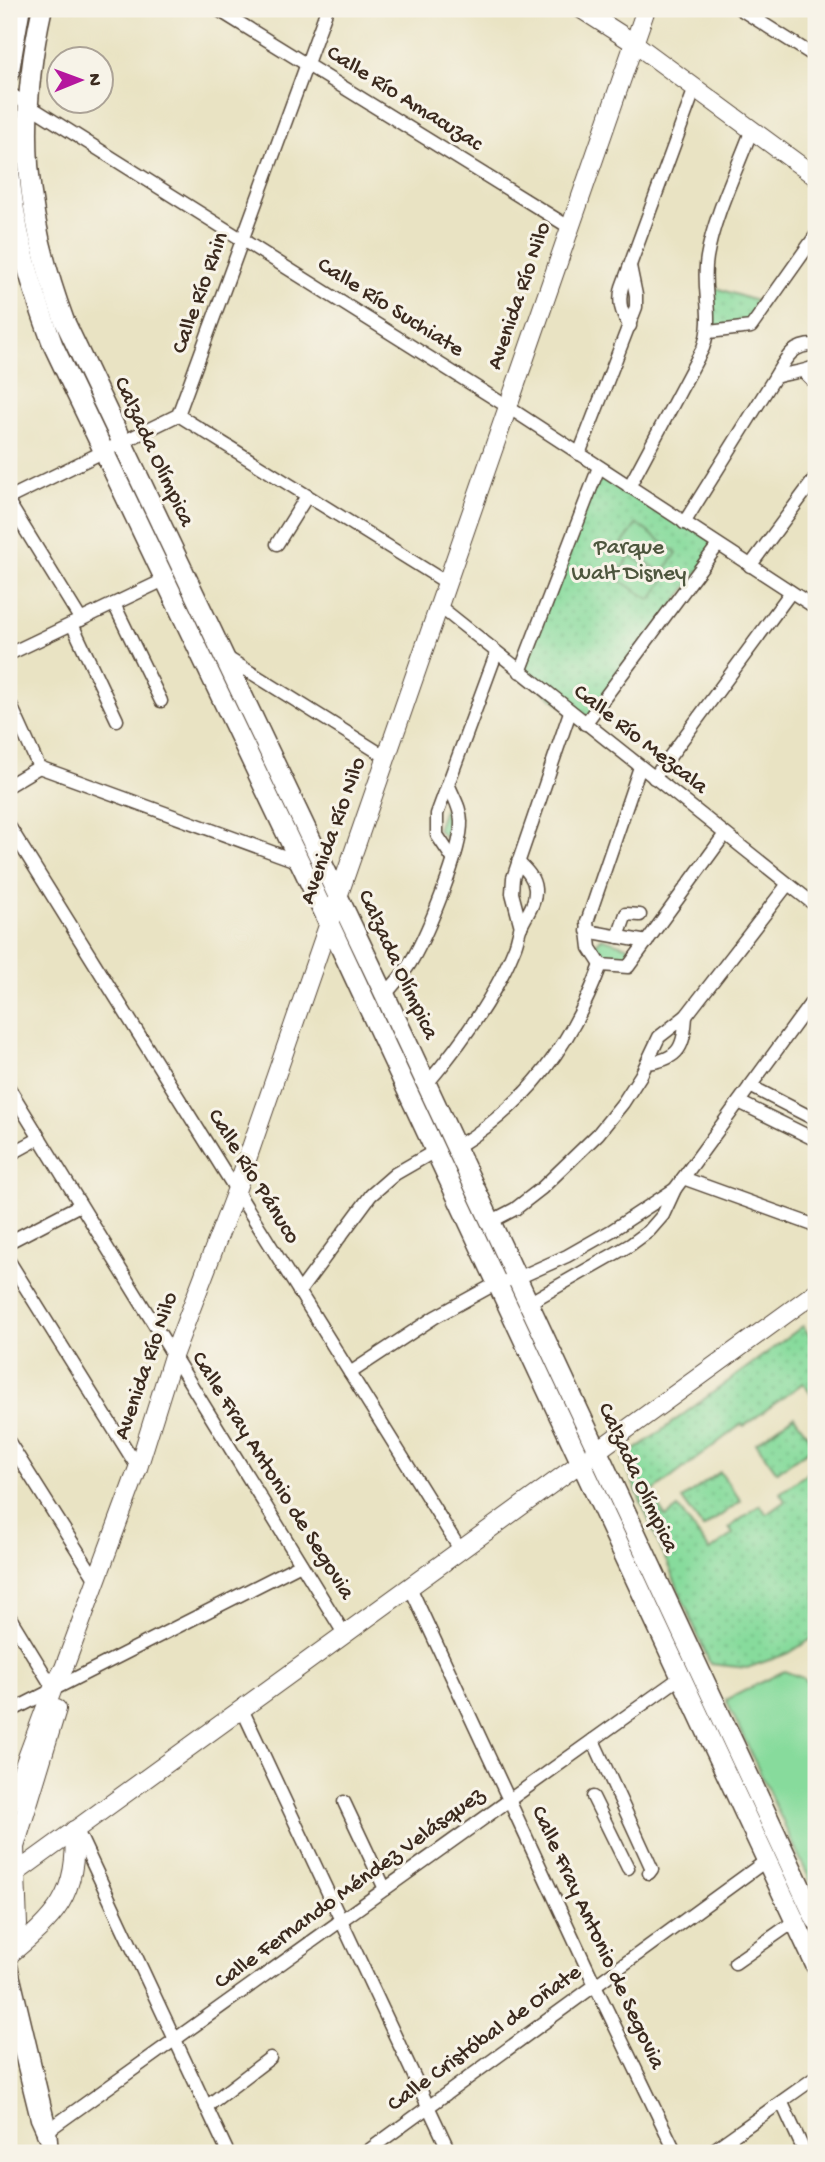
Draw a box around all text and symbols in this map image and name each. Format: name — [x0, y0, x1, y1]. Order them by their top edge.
street label: Calle Río Amacuzac — [321, 40, 488, 159]
north arrow — [46, 46, 116, 116]
text: N — [82, 73, 105, 86]
street label: Avenida Río Nilo — [482, 218, 558, 373]
street label: Calle Río Rhin — [167, 228, 236, 357]
street label: Calle Río Suchiate — [312, 252, 469, 364]
street label: Calzada Olímpica — [107, 373, 200, 532]
park label: Parque Walt Disney — [572, 535, 686, 588]
street label: Calle Río Mezcala — [567, 679, 714, 802]
street label: Avenida Río Nilo — [295, 754, 373, 908]
street label: Calzada Olímpica — [351, 886, 444, 1045]
street label: Calle Río Pánuco — [201, 1105, 305, 1250]
street label: Avenida Río Nilo — [109, 1288, 185, 1443]
street label: Calle Fray Antonio de Segovia — [184, 1347, 360, 1606]
street label: Calzada Olímpica — [591, 1399, 684, 1558]
street label: Calle Fernando Méndez Velásquez — [210, 1781, 491, 1996]
street label: Calle Fray Antonio de Segovia — [524, 1802, 671, 2075]
street label: Calle Cristóbal de Oñate — [383, 1959, 588, 2118]

